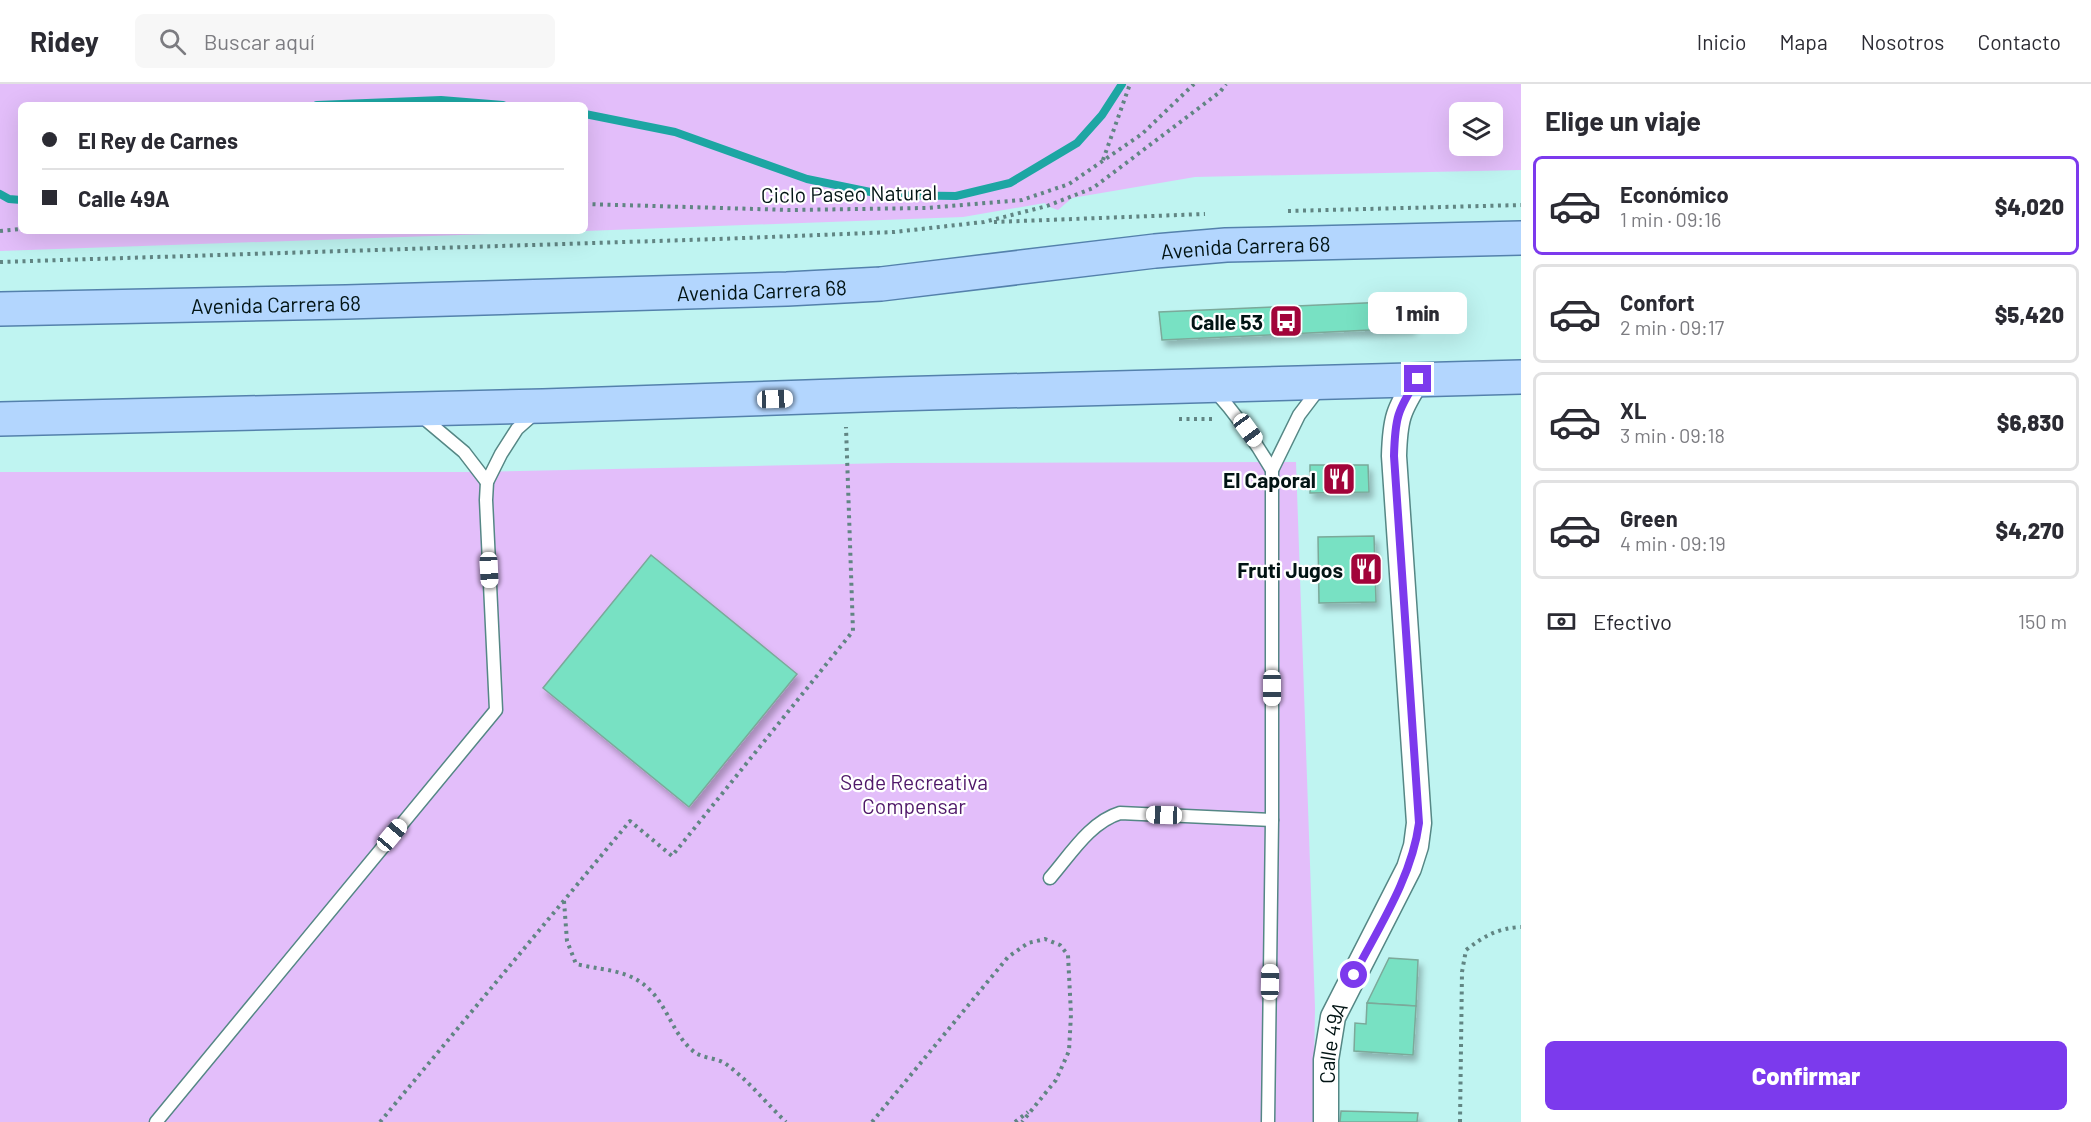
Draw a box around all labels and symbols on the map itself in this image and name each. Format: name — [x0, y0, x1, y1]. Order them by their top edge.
street label: Ciclo Paseo Natural — [761, 179, 937, 207]
street label: Avenida Carrera 68 — [1159, 230, 1331, 263]
street label: Avenida Carrera 68 — [676, 273, 847, 305]
street label: Avenida Carrera 68 — [191, 289, 361, 318]
callout: 1 min — [1368, 292, 1468, 334]
bus stop icon: Calle 53 — [1268, 303, 1304, 339]
place label: Calle 53 — [1191, 309, 1263, 334]
route end — [1404, 365, 1431, 392]
car — [757, 389, 793, 409]
car — [1230, 410, 1266, 450]
restaurant icon: El Caporal — [1321, 461, 1357, 497]
place label: El Caporal — [1223, 467, 1316, 492]
restaurant icon: Fruti Jugos — [1348, 551, 1384, 587]
car — [479, 552, 499, 588]
place label: Fruti Jugos — [1237, 557, 1343, 582]
car — [1263, 670, 1281, 706]
park label: Sede Recreativa Compensar — [840, 769, 988, 818]
car — [1146, 805, 1182, 825]
car — [374, 815, 410, 855]
route start — [1340, 961, 1367, 988]
car — [1261, 964, 1279, 1000]
street label: Calle 49A — [1314, 997, 1352, 1084]

